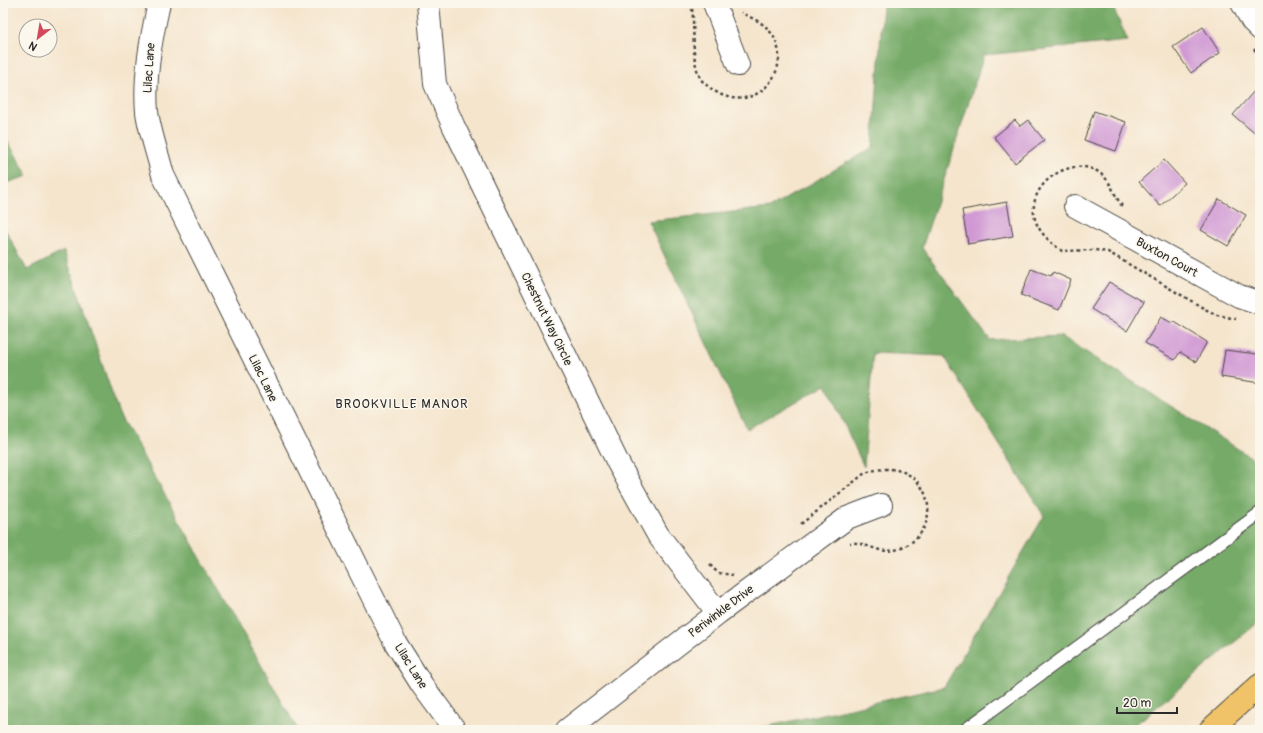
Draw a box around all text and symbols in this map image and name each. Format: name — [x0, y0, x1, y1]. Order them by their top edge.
north arrow — [18, 18, 58, 58]
text: N — [26, 38, 40, 54]
street label: Lilac Lane — [140, 42, 159, 94]
street label: Buxton Court — [1133, 234, 1200, 281]
street label: Chestnut Way Circle — [518, 270, 576, 368]
street label: Lilac Lane — [245, 352, 280, 404]
district label: BROOKVILLE MANOR — [335, 396, 469, 412]
street label: Periwinkle Drive — [686, 582, 757, 641]
street label: Lilac Lane — [391, 641, 430, 692]
scale bar — [1117, 689, 1177, 715]
text: 20 m — [1123, 696, 1152, 711]

